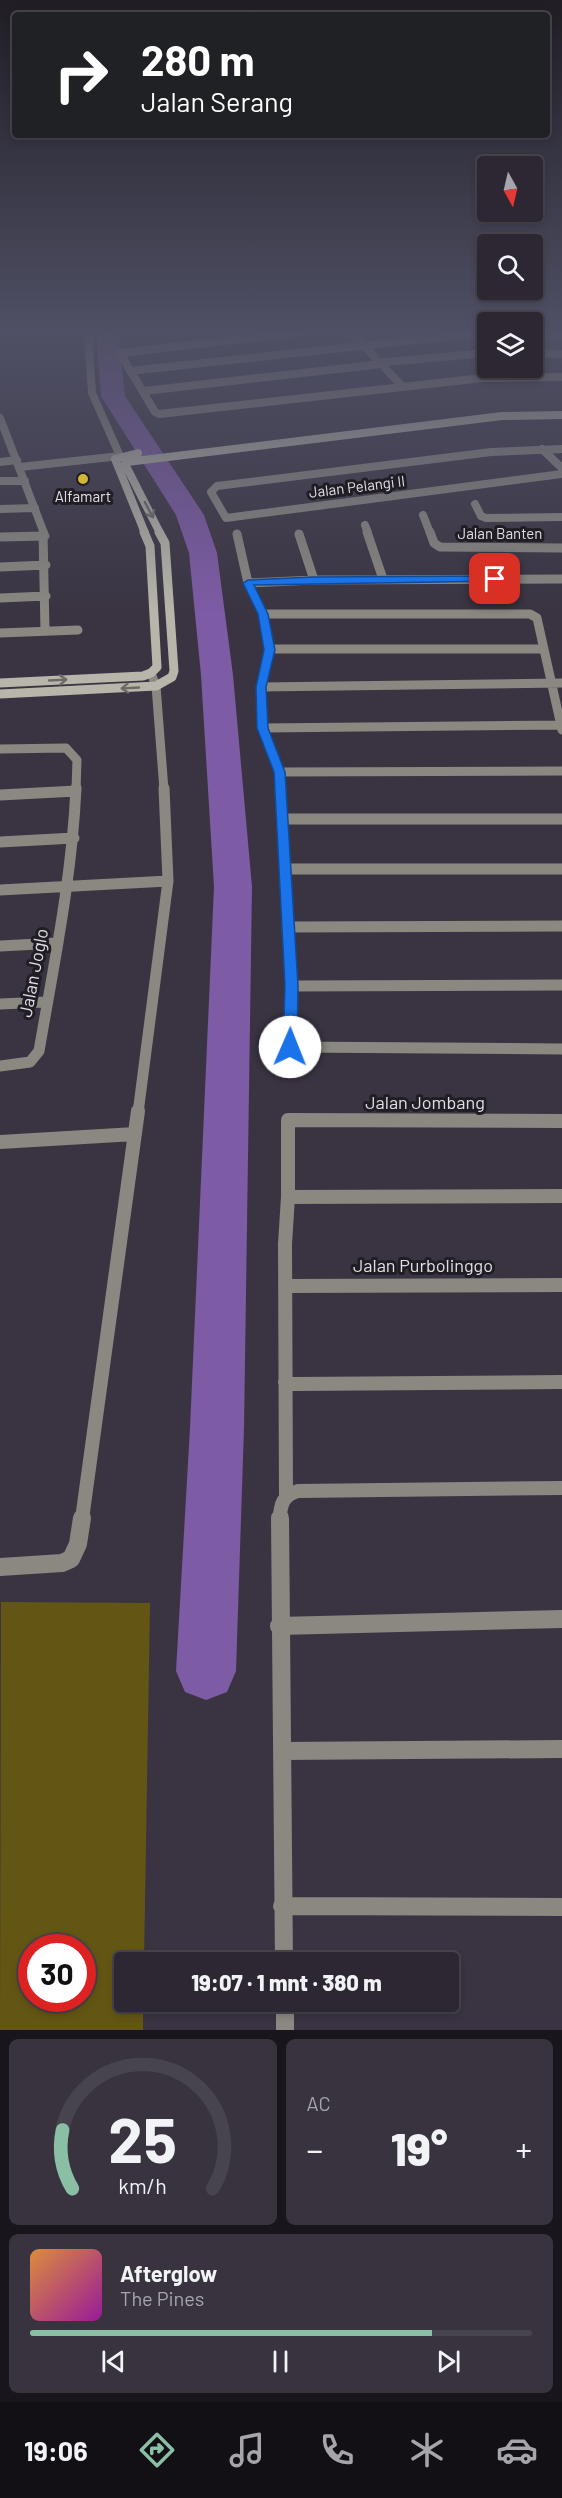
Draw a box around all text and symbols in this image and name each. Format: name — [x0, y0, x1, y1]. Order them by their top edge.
text: 280 m — [141, 34, 255, 84]
icon: right — [42, 36, 120, 114]
text: Jalan Serang — [141, 85, 293, 117]
north arrow — [477, 156, 543, 222]
map controls — [477, 156, 543, 378]
button: search — [477, 234, 543, 300]
button: layers — [477, 312, 543, 378]
street label: Jalan Pelangi II — [308, 471, 406, 501]
marker: Alfamart — [76, 472, 90, 486]
place label: Alfamart — [55, 487, 111, 505]
one-way arrow — [144, 501, 156, 519]
street label: Jalan Banten — [458, 524, 542, 542]
pin — [469, 553, 520, 604]
icon: arrive — [478, 562, 511, 595]
one-way arrow — [48, 675, 68, 686]
one-way arrow — [121, 682, 141, 693]
street label: Jalan Joglo — [14, 927, 52, 1019]
position arrow — [258, 1015, 322, 1079]
street label: Jalan Jombang — [365, 1091, 485, 1113]
street label: Jalan Purbolinggo — [353, 1254, 493, 1276]
speed limit sign: 30 — [18, 1934, 96, 2012]
text: 19:07 · 1 mnt · 380 m — [191, 1969, 382, 1995]
text: AC — [307, 2091, 331, 2115]
text: 25 — [108, 2101, 177, 2175]
text: 19° — [391, 2121, 448, 2175]
text: − — [307, 2129, 323, 2169]
text: + — [516, 2129, 532, 2169]
text: km/h — [118, 2173, 167, 2198]
text: Afterglow — [120, 2260, 217, 2286]
text: The Pines — [120, 2286, 204, 2310]
icon: previous — [97, 2345, 130, 2378]
icon: pause — [264, 2345, 297, 2378]
icon: next — [432, 2345, 465, 2378]
icon: directions — [136, 2429, 178, 2471]
icon: music — [226, 2429, 268, 2471]
icon: phone — [316, 2429, 358, 2471]
icon: climate — [406, 2429, 448, 2471]
icon: car — [496, 2429, 538, 2471]
text: 19:06 — [24, 2434, 88, 2466]

